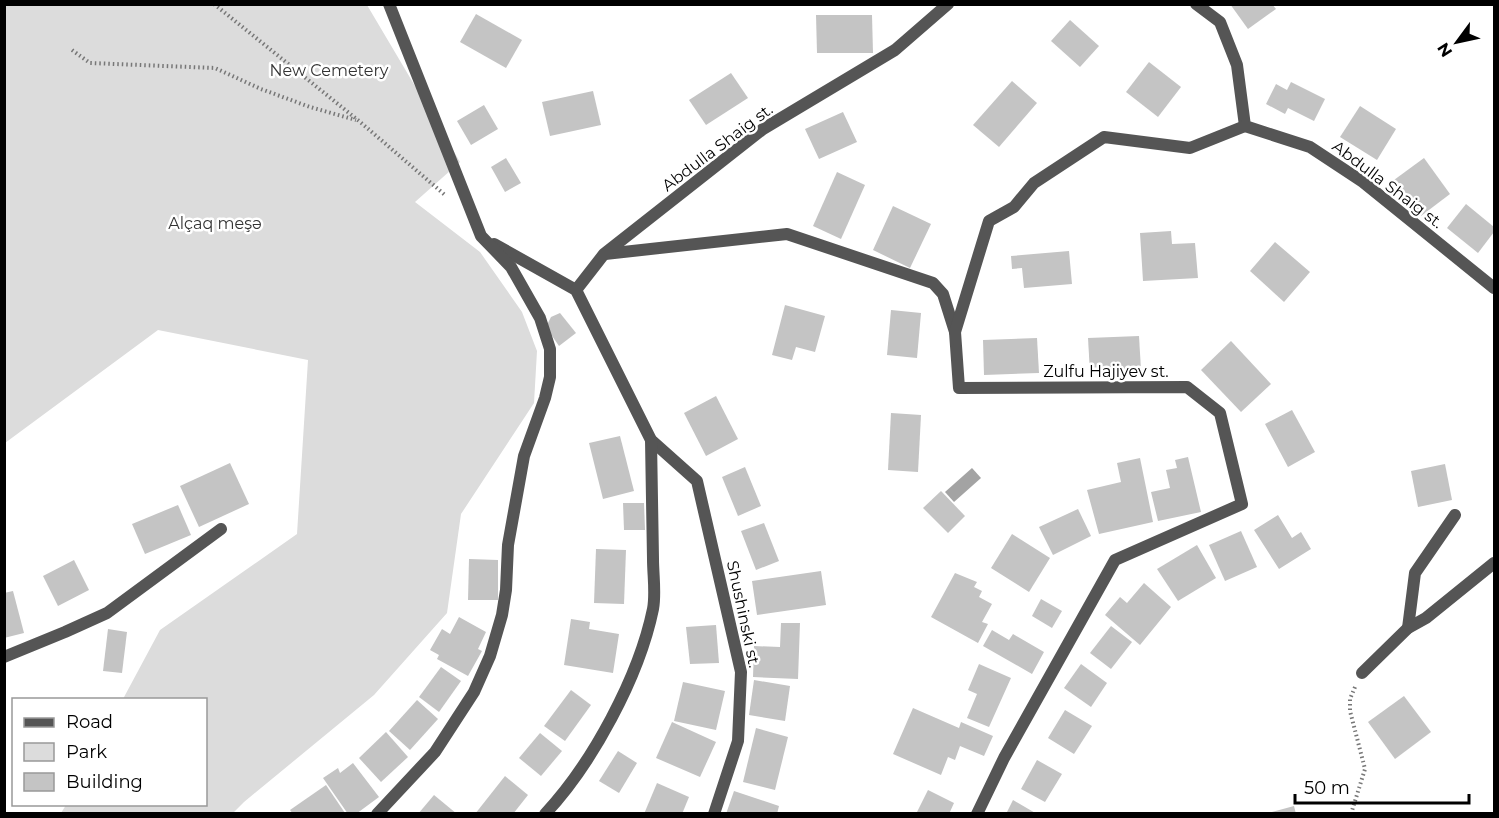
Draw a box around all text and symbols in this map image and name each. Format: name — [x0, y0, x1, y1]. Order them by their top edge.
north arrow — [1427, 12, 1487, 72]
text: N — [1433, 39, 1456, 60]
park label: New Cemetery — [270, 61, 389, 80]
street label: Abdulla Shaig st. — [658, 100, 776, 195]
street label: Abdulla Shaig st. — [1329, 137, 1447, 232]
park label: Alçaq meşə — [168, 214, 262, 233]
street label: Zulfu Hajiyev st. — [1043, 362, 1169, 381]
street label: Shushinski st. — [723, 559, 764, 669]
legend — [12, 698, 207, 806]
text: Road — [66, 711, 113, 733]
text: Park — [66, 741, 107, 763]
scale bar — [1295, 767, 1469, 805]
text: Building — [66, 771, 143, 793]
text: 50 m — [1304, 777, 1350, 799]

